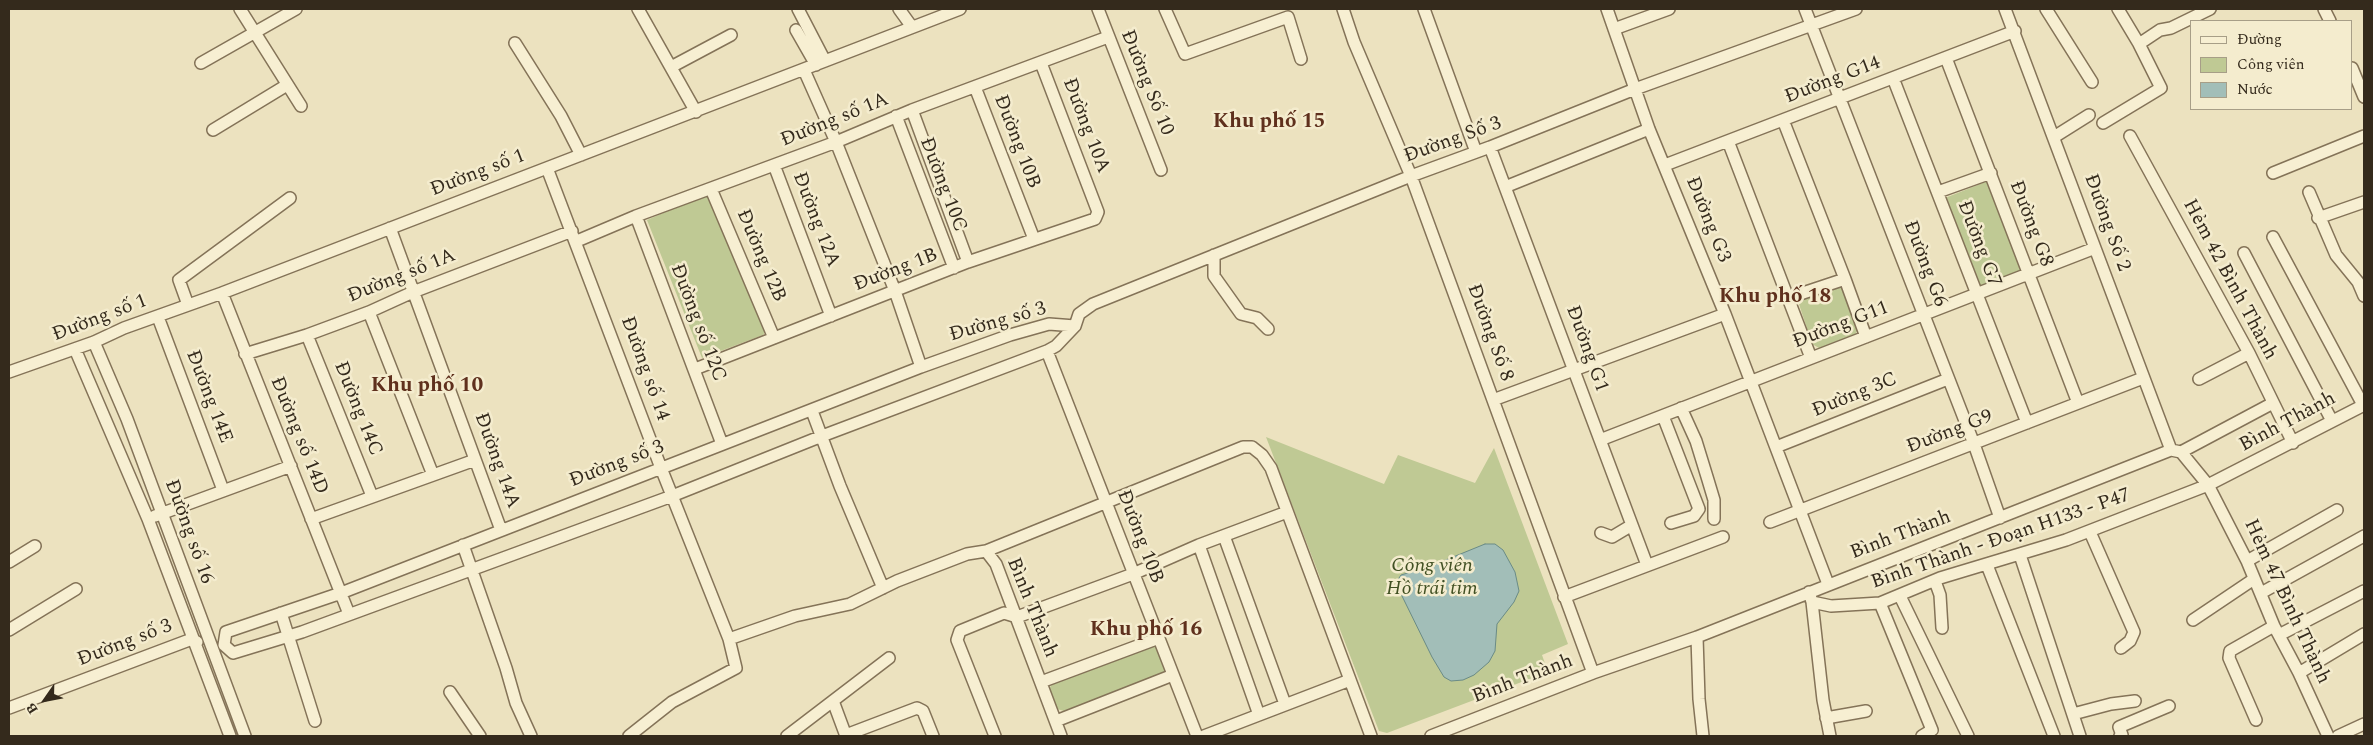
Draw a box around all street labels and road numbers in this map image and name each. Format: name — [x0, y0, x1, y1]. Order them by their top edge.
street label: Đường Số 10 — [1114, 27, 1178, 139]
street label: Đường G14 — [1782, 52, 1884, 110]
street label: Đường 10A — [1056, 75, 1114, 177]
street label: Đường số 1A — [777, 88, 893, 154]
street label: Đường 10B — [987, 92, 1045, 192]
street label: Đường Số 3 — [1401, 112, 1505, 170]
street label: Đường 10C — [913, 134, 971, 236]
street label: Đường số 1 — [427, 145, 529, 203]
street label: Đường 12A — [786, 169, 844, 271]
street label: Đường Số 2 — [2077, 171, 2135, 275]
street label: Đường G3 — [1679, 174, 1735, 266]
street label: Đường G8 — [2003, 178, 2057, 270]
street label: Hẻm 42 Bình Thành — [2176, 195, 2282, 365]
street label: Đường G7 — [1951, 198, 2005, 290]
street label: Đường 12B — [730, 206, 790, 306]
street label: Đường G6 — [1897, 218, 1951, 310]
street label: Đường số 1A — [344, 244, 460, 310]
street label: Đường 1B — [851, 244, 941, 298]
street label: Đường số 12C — [664, 261, 730, 385]
street label: Đường Số 8 — [1460, 281, 1518, 385]
street label: Đường số 1 — [49, 290, 151, 348]
street label: Đường G11 — [1790, 297, 1892, 355]
street label: Đường số 3 — [947, 298, 1049, 348]
street label: Đường G1 — [1559, 302, 1613, 396]
street label: Đường số 14 — [614, 313, 674, 425]
street label: Đường 14E — [179, 347, 237, 447]
street label: Đường 14C — [327, 358, 387, 460]
street label: Đường 3C — [1809, 368, 1901, 424]
street label: Đường số 14D — [263, 374, 333, 498]
street label: Bình Thành — [2236, 388, 2340, 458]
street label: Đường G9 — [1904, 406, 1996, 460]
street label: Đường 14A — [468, 410, 524, 512]
street label: Đường số 3 — [566, 436, 668, 494]
street label: Đường số 16 — [158, 476, 218, 588]
street label: Bình Thành - Đoạn H133 - P47 — [1868, 484, 2134, 596]
street label: Đường 10B — [1110, 487, 1168, 587]
street label: Bình Thành — [1847, 506, 1955, 566]
street label: Hẻm 47 Bình Thành — [2237, 516, 2335, 688]
street label: Bình Thành — [1000, 554, 1062, 662]
street label: Đường số 3 — [74, 615, 176, 673]
street label: Bình Thành — [1469, 650, 1577, 710]

